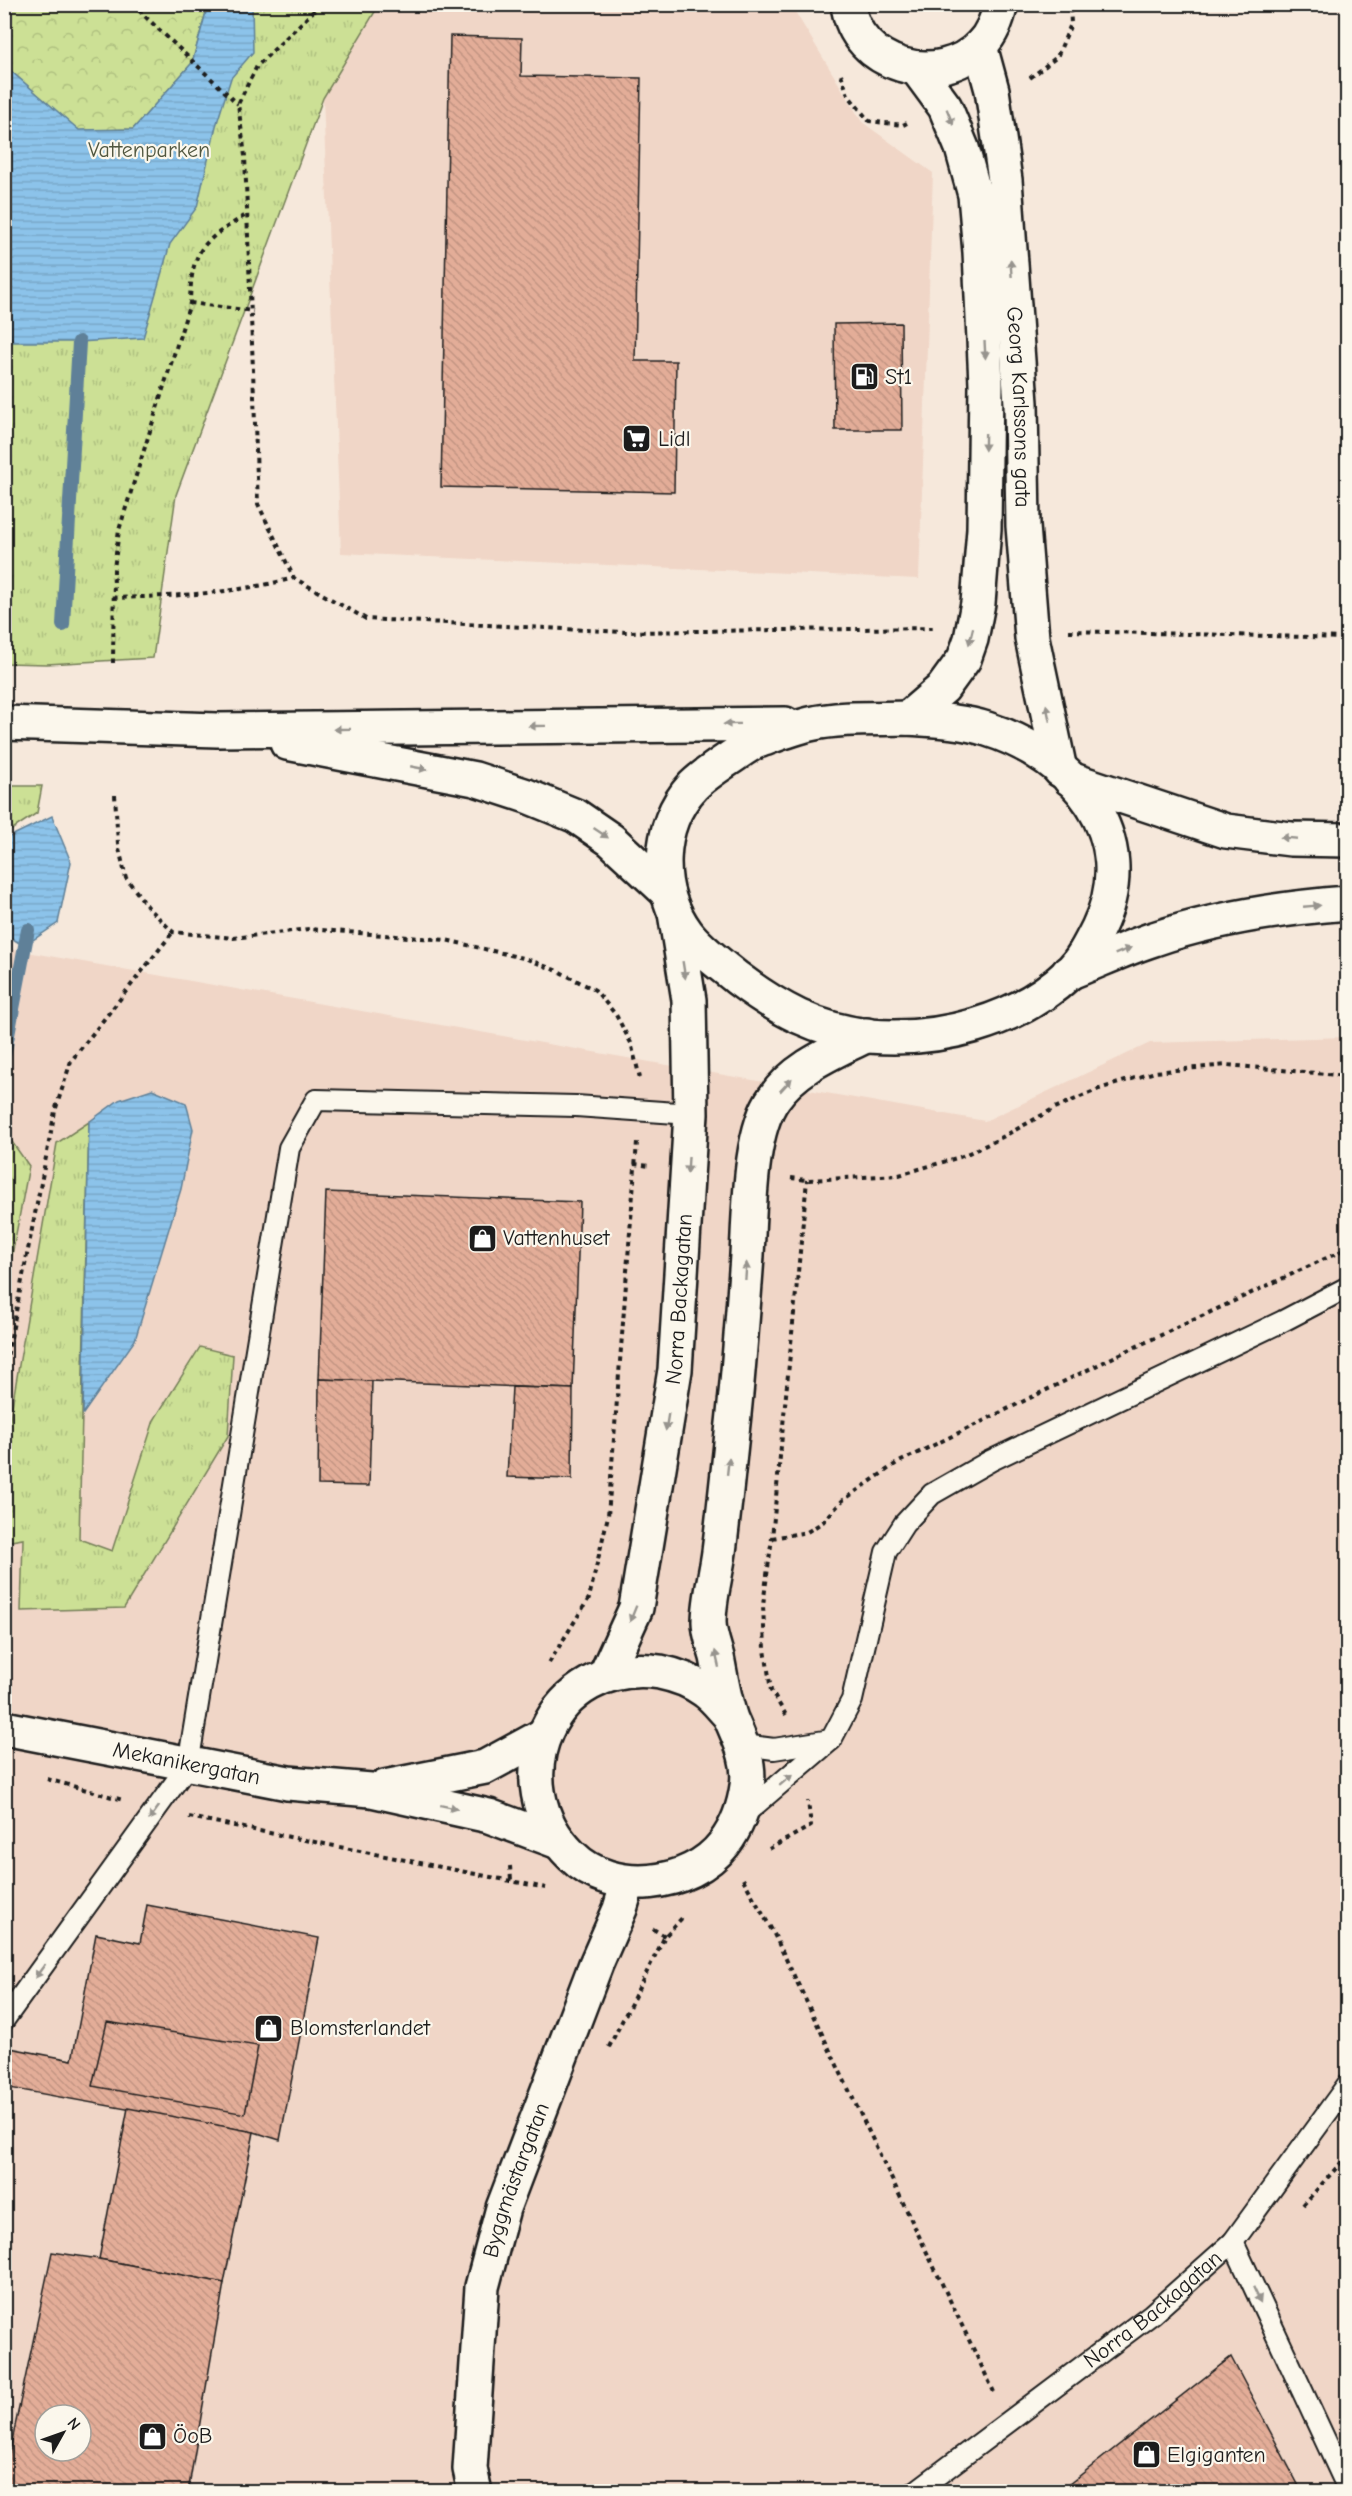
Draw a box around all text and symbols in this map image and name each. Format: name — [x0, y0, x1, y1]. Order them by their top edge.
one-way arrow — [945, 109, 955, 127]
park label: Vattenparken — [88, 137, 210, 163]
one-way arrow — [1007, 258, 1016, 277]
street label: Georg Karlssons gata — [1001, 305, 1036, 508]
one-way arrow — [980, 340, 989, 359]
fuel station icon: St1 — [848, 361, 880, 393]
place label: St1 — [885, 364, 912, 390]
supermarket icon: Lidl — [621, 423, 653, 455]
place label: Lidl — [658, 426, 690, 452]
one-way arrow — [981, 433, 990, 452]
one-way arrow — [966, 627, 976, 645]
one-way arrow — [1043, 703, 1052, 722]
one-way arrow — [722, 719, 741, 729]
one-way arrow — [527, 722, 546, 731]
one-way arrow — [332, 724, 351, 734]
one-way arrow — [410, 764, 429, 773]
one-way arrow — [593, 827, 609, 838]
one-way arrow — [1280, 834, 1299, 843]
one-way arrow — [1302, 901, 1321, 911]
one-way arrow — [1114, 946, 1132, 956]
one-way arrow — [680, 961, 689, 980]
one-way arrow — [779, 1078, 792, 1093]
one-way arrow — [683, 1155, 693, 1174]
street label: Norra Backagatan — [660, 1213, 698, 1386]
shop icon: Vattenhuset — [466, 1222, 498, 1254]
place label: Vattenhuset — [503, 1225, 610, 1251]
one-way arrow — [741, 1262, 751, 1281]
one-way arrow — [663, 1413, 672, 1432]
one-way arrow — [724, 1456, 733, 1475]
one-way arrow — [628, 1605, 638, 1623]
one-way arrow — [712, 1649, 721, 1668]
street label: Mekanikergatan — [111, 1736, 263, 1790]
one-way arrow — [778, 1774, 793, 1787]
one-way arrow — [440, 1803, 459, 1812]
one-way arrow — [148, 1804, 160, 1820]
one-way arrow — [34, 1962, 46, 1978]
shop icon: Blomsterlandet — [253, 2012, 285, 2044]
place label: Blomsterlandet — [290, 2015, 431, 2041]
street label: Byggmästargatan — [477, 2099, 555, 2261]
street label: Norra Backagatan — [1079, 2245, 1227, 2374]
one-way arrow — [1252, 2287, 1261, 2304]
north arrow — [33, 2403, 93, 2463]
text: N — [63, 2414, 84, 2434]
shop icon: ÖoB — [136, 2420, 168, 2452]
place label: ÖoB — [173, 2423, 212, 2449]
shop icon: Elgiganten — [1130, 2439, 1162, 2471]
place label: Elgiganten — [1167, 2442, 1266, 2468]

